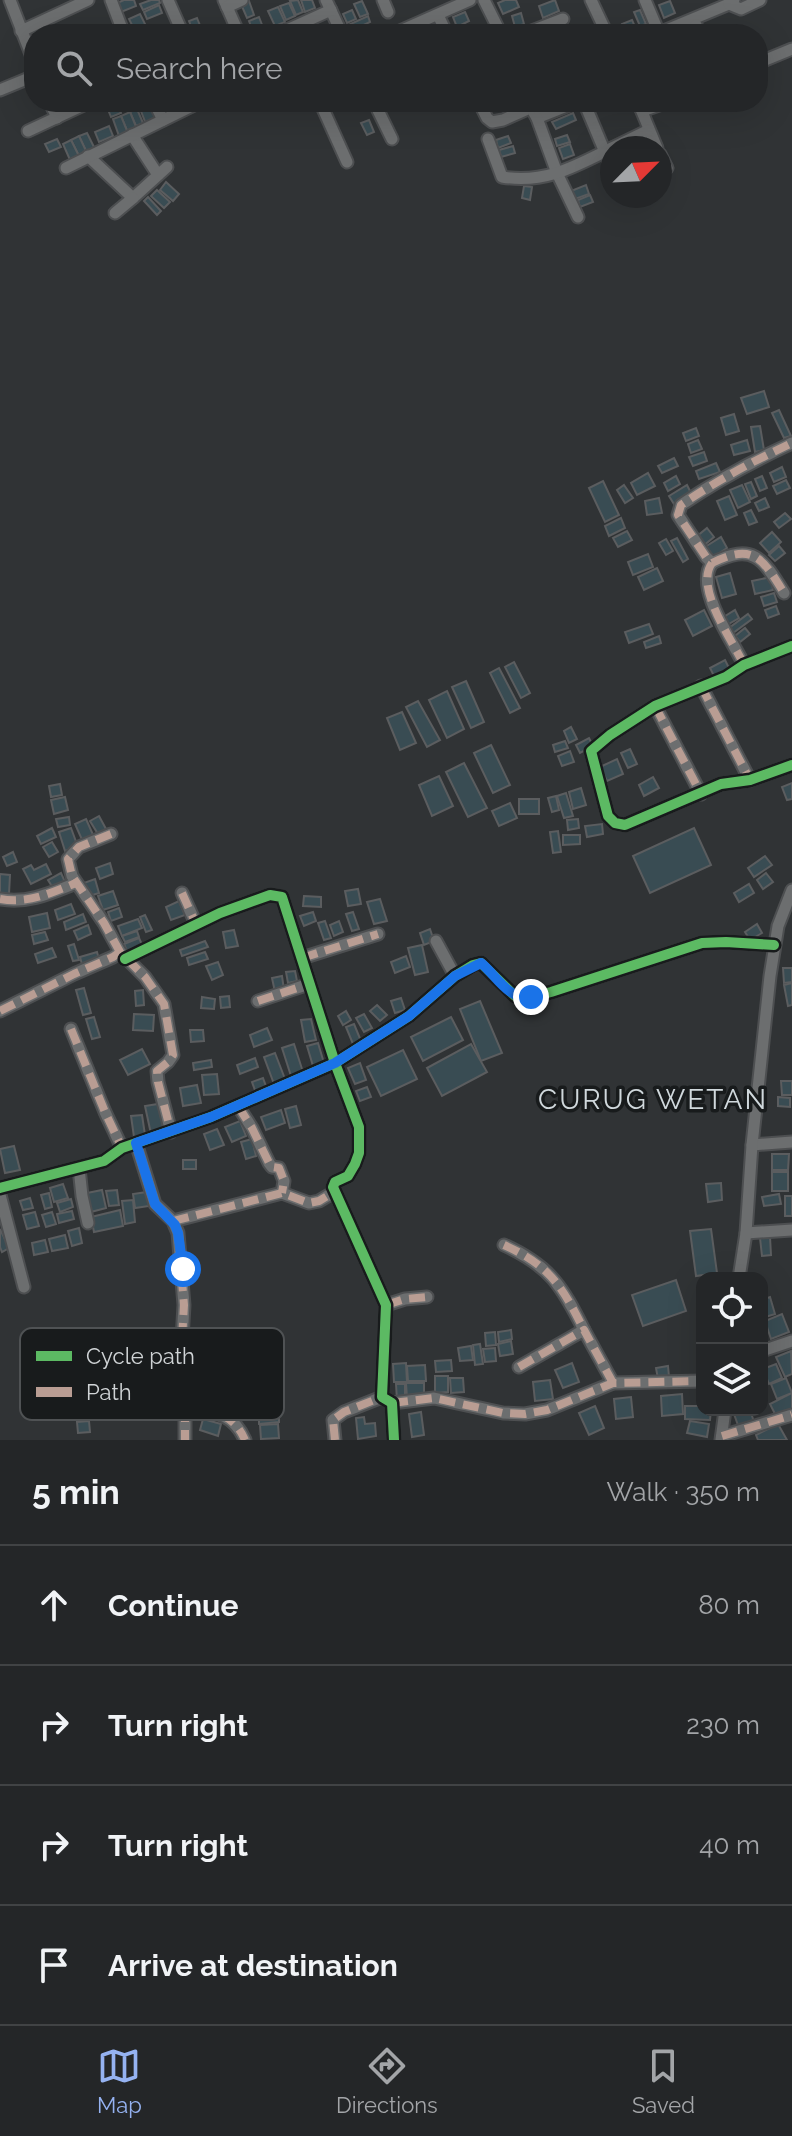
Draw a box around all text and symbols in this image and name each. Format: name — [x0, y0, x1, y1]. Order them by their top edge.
search box — [24, 24, 768, 112]
icon: search — [52, 46, 96, 90]
text: Search here — [116, 51, 283, 86]
north arrow — [600, 136, 672, 208]
route end — [513, 979, 549, 1015]
district label: CURUG WETAN — [538, 1083, 768, 1116]
route start — [165, 1251, 201, 1287]
map controls — [696, 1272, 768, 1416]
button: locate — [696, 1272, 768, 1344]
legend — [20, 1328, 284, 1420]
text: Cycle path — [86, 1343, 195, 1369]
button: layers — [696, 1344, 768, 1416]
text: Path — [86, 1379, 132, 1405]
text: 5 min — [32, 1472, 120, 1512]
text: Walk · 350 m — [606, 1477, 760, 1507]
icon: ahead — [32, 1583, 76, 1627]
text: Continue — [108, 1588, 239, 1623]
text: 80 m — [698, 1590, 760, 1620]
icon: right — [32, 1703, 76, 1747]
text: Turn right — [108, 1708, 248, 1743]
text: 230 m — [686, 1710, 760, 1740]
icon: right — [32, 1823, 76, 1867]
text: Turn right — [108, 1828, 248, 1863]
text: 40 m — [699, 1830, 760, 1860]
icon: arrive — [32, 1943, 76, 1987]
text: Arrive at destination — [108, 1948, 398, 1983]
tab: Map — [97, 2044, 142, 2118]
tab: Directions — [336, 2044, 438, 2118]
tab: Saved — [632, 2044, 695, 2118]

